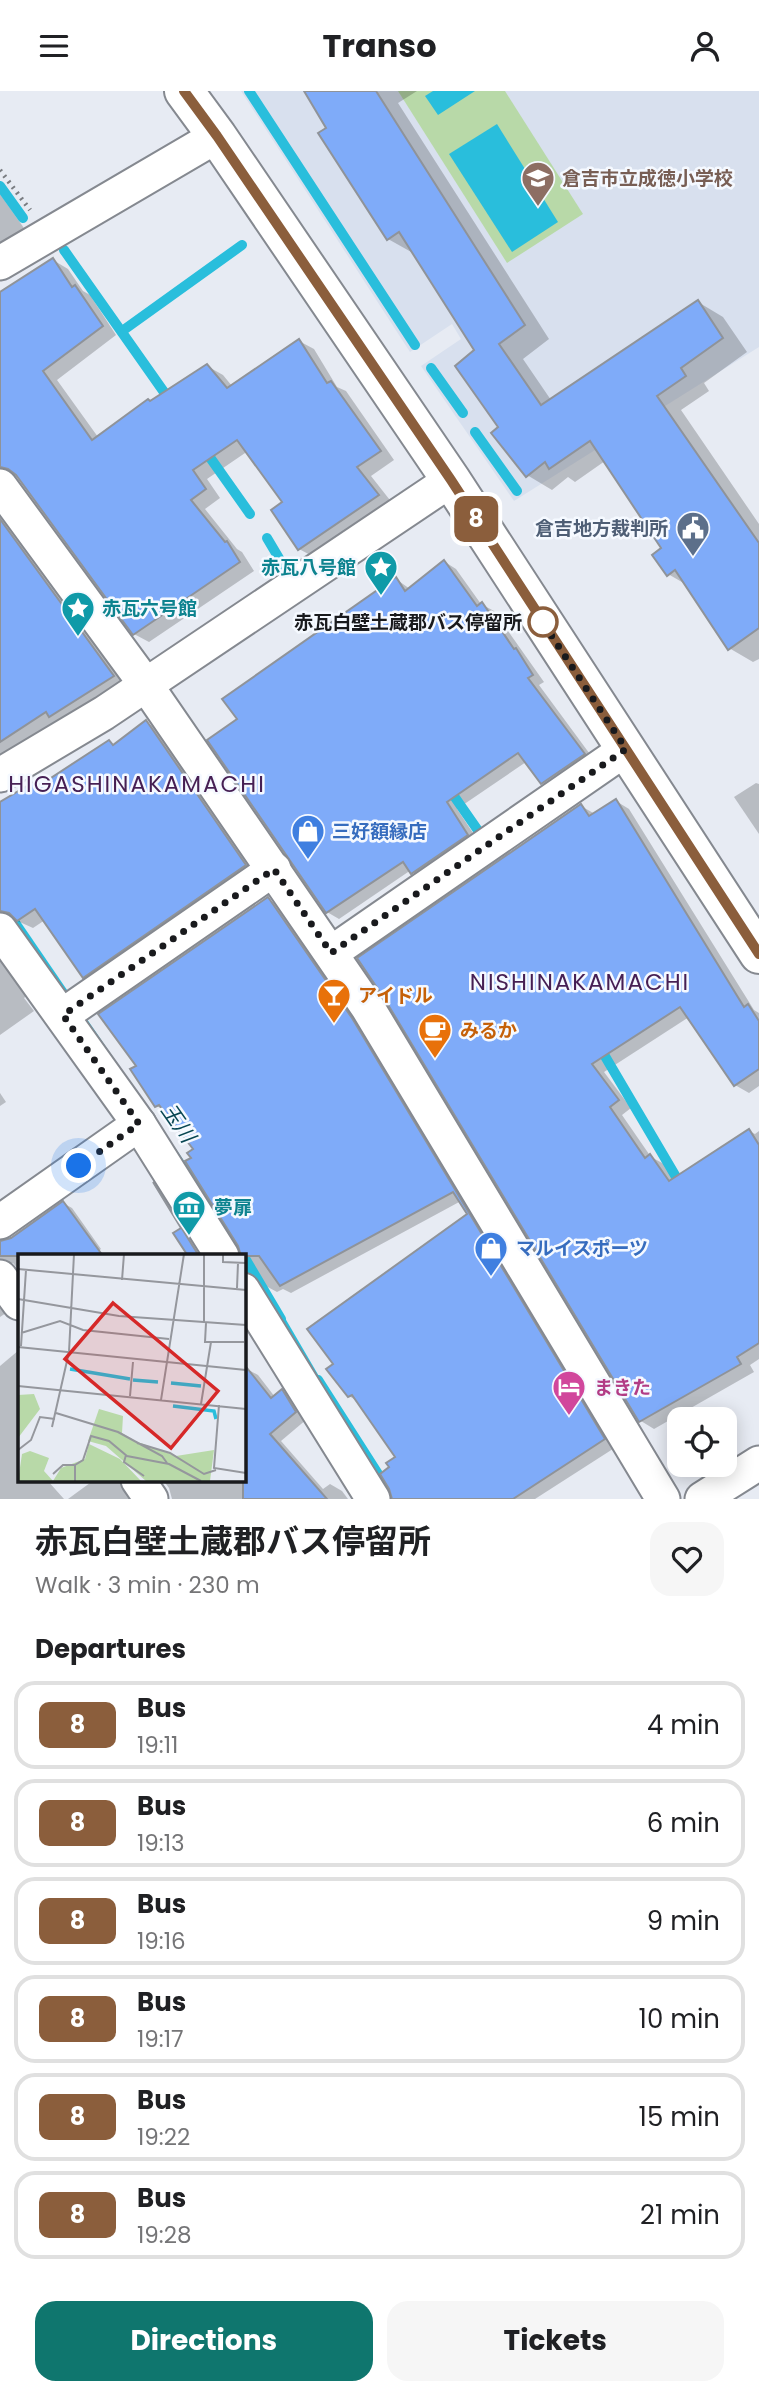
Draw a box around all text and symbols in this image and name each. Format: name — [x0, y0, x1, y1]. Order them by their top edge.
text: Transo — [322, 23, 437, 68]
icon: menu — [35, 27, 73, 65]
icon: person — [686, 27, 724, 65]
school or university icon: 倉吉市立成徳小学校 — [519, 159, 557, 208]
place label: 倉吉市立成徳小学校 — [562, 165, 733, 192]
line badge: 8 — [453, 496, 499, 542]
text: 8 — [468, 502, 484, 535]
public building icon: 倉吉地方裁判所 — [674, 509, 712, 558]
place label: 倉吉地方裁判所 — [535, 515, 668, 542]
place icon: 赤瓦八号館 — [362, 548, 400, 597]
place label: 赤瓦八号館 — [261, 554, 356, 581]
place icon: 赤瓦六号館 — [59, 589, 97, 638]
place label: 赤瓦六号館 — [102, 595, 197, 622]
marker: 赤瓦白壁土蔵郡バス停留所 — [528, 607, 558, 637]
place label: 赤瓦白壁土蔵郡バス停留所 — [294, 609, 522, 636]
district label: HIGASHINAKAMACHI — [8, 768, 266, 800]
shop icon: 三好額縁店 — [289, 812, 327, 861]
place label: 三好額縁店 — [332, 818, 427, 845]
district label: NISHINAKAMACHI — [470, 966, 690, 998]
bar icon: アイドル — [315, 976, 353, 1025]
place label: アイドル — [358, 982, 433, 1009]
cafe icon: みるか — [416, 1011, 454, 1060]
place label: みるか — [460, 1017, 517, 1044]
water label: 玉川 — [154, 1097, 203, 1150]
your location — [61, 1148, 96, 1183]
museum icon: 夢扉 — [170, 1188, 208, 1237]
place label: 夢扉 — [214, 1194, 252, 1221]
shop icon: マルイスポーツ — [472, 1229, 510, 1278]
place label: マルイスポーツ — [516, 1235, 648, 1262]
inset map — [18, 1254, 245, 1482]
hotel icon: まきた — [550, 1368, 588, 1417]
place label: まきた — [594, 1374, 651, 1401]
map controls — [667, 1407, 737, 1477]
button: locate — [667, 1407, 737, 1477]
text: 赤瓦白壁土蔵郡バス停留所 — [35, 1518, 431, 1565]
button: heart — [650, 1522, 724, 1596]
text: Walk · 3 min · 230 m — [35, 1569, 260, 1601]
text: Departures — [35, 1631, 186, 1667]
text: Bus — [137, 1690, 186, 1726]
text: 4 min — [647, 1707, 720, 1743]
text: 8 — [70, 1708, 85, 1741]
text: 19:11 — [137, 1729, 178, 1761]
text: Bus — [137, 1788, 186, 1824]
text: 6 min — [647, 1805, 720, 1841]
text: 8 — [70, 1806, 85, 1839]
text: 19:13 — [137, 1827, 185, 1859]
text: Bus — [137, 1886, 186, 1922]
text: 9 min — [647, 1903, 720, 1939]
text: 8 — [70, 1904, 85, 1937]
text: 19:16 — [137, 1925, 186, 1957]
text: Bus — [137, 1984, 186, 2020]
text: 10 min — [639, 2001, 720, 2037]
text: 8 — [70, 2002, 85, 2035]
text: 19:17 — [137, 2023, 184, 2055]
text: Bus — [137, 2082, 186, 2118]
text: 15 min — [639, 2099, 720, 2135]
text: 8 — [70, 2100, 85, 2133]
text: 19:22 — [137, 2121, 190, 2153]
text: Bus — [137, 2180, 186, 2216]
text: 21 min — [640, 2197, 720, 2233]
text: 8 — [70, 2198, 85, 2231]
text: 19:28 — [137, 2219, 192, 2251]
button: Directions — [35, 2301, 373, 2381]
button: Tickets — [387, 2301, 724, 2381]

